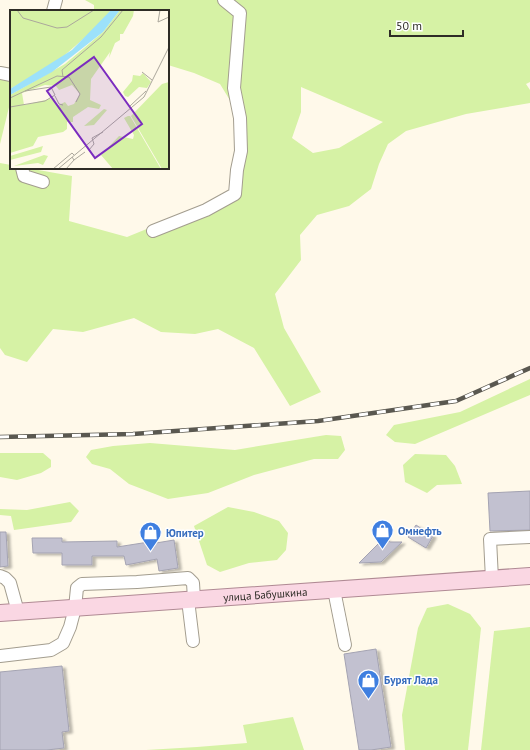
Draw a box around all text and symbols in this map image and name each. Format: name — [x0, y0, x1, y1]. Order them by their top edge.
inset map — [10, 10, 169, 169]
scale bar — [390, 12, 463, 38]
text: 50 m — [396, 18, 422, 33]
shop icon: Омнефть — [369, 518, 395, 551]
shop icon: Юпитер — [137, 520, 163, 553]
place label: Омнефть — [398, 524, 442, 538]
place label: Юпитер — [166, 526, 204, 540]
street label: улица Бабушкина — [223, 585, 308, 604]
shop icon: Бурят Лада — [355, 667, 381, 700]
place label: Бурят Лада — [384, 673, 438, 687]

